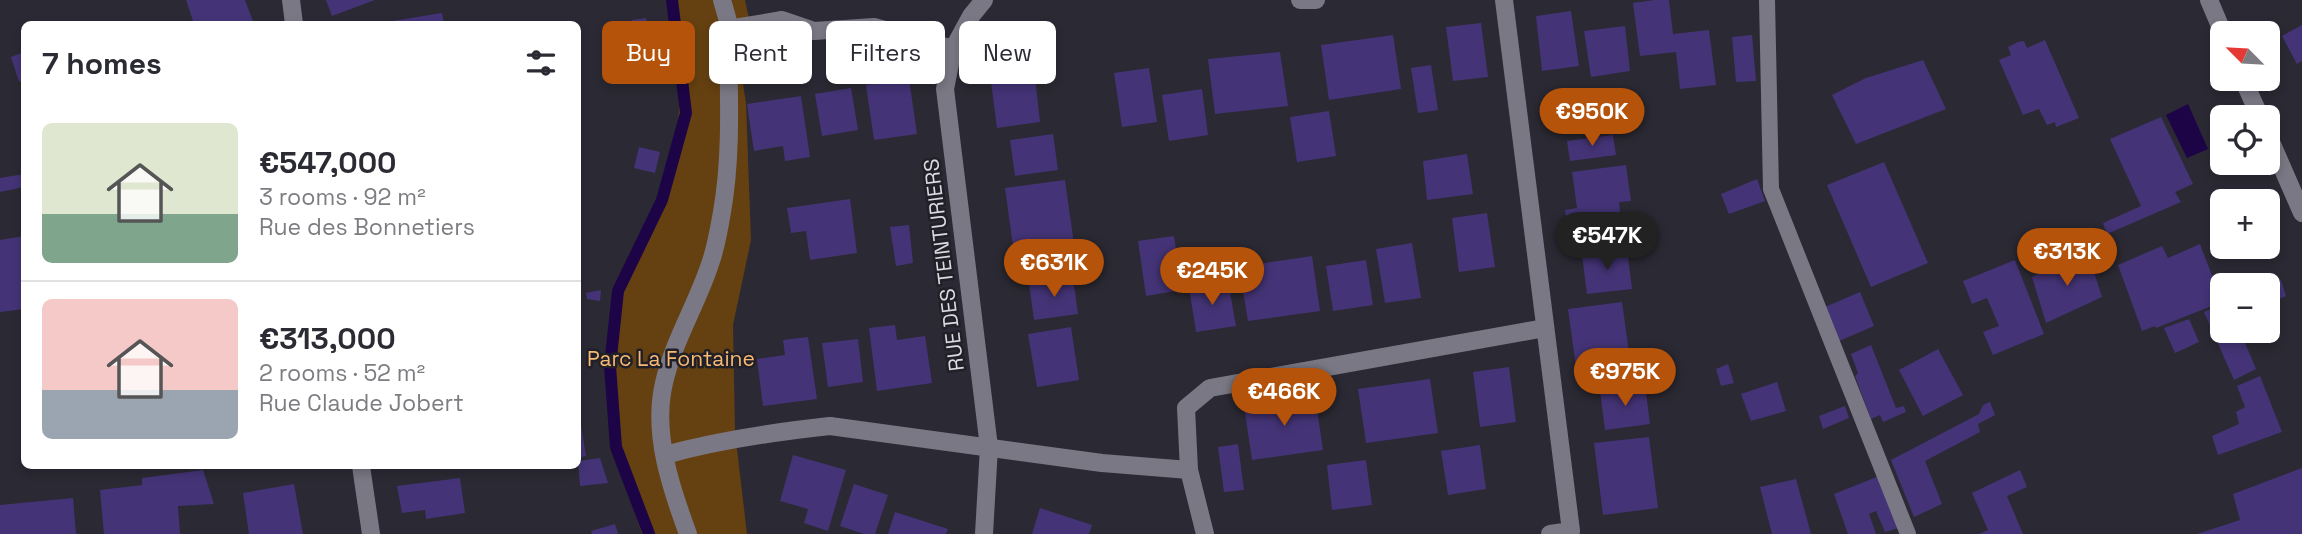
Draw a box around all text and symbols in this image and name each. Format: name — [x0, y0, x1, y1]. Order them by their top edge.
chip: Buy — [602, 21, 695, 84]
chip: Rent — [709, 21, 812, 84]
chip: Filters — [826, 21, 945, 84]
chip: New — [959, 21, 1056, 84]
north arrow — [2210, 21, 2280, 91]
map controls — [2210, 21, 2280, 343]
text: 7 homes — [42, 44, 162, 83]
icon: filters — [522, 44, 560, 82]
pin: €950K — [1543, 88, 1641, 148]
text: €950K — [1556, 96, 1628, 126]
button: locate — [2210, 105, 2280, 175]
text: €547,000 — [259, 143, 397, 182]
icon: home — [98, 151, 182, 235]
street label: RUE DES TEINTURIERS — [917, 157, 970, 373]
text: 3 rooms · 92 m² — [259, 182, 426, 212]
button: + — [2210, 189, 2280, 259]
text: Rue des Bonnetiers — [259, 212, 475, 242]
pin: €547K — [1558, 212, 1656, 272]
text: €547K — [1572, 220, 1642, 250]
pin: €313K — [2018, 229, 2116, 288]
text: €313K — [2033, 236, 2101, 266]
pin: €631K — [1005, 240, 1103, 299]
text: €631K — [1020, 247, 1088, 277]
pin: €245K — [1163, 247, 1261, 307]
text: €245K — [1176, 255, 1248, 285]
button: − — [2210, 273, 2280, 343]
text: €313,000 — [259, 319, 396, 358]
icon: home — [98, 327, 182, 411]
park label: Parc La Fontaine — [587, 345, 755, 372]
pin: €975K — [1576, 348, 1674, 408]
text: €975K — [1590, 356, 1660, 386]
text: 2 rooms · 52 m² — [259, 358, 425, 388]
pin: €466K — [1235, 368, 1333, 428]
text: €466K — [1247, 376, 1321, 406]
text: Rue Claude Jobert — [259, 388, 464, 418]

